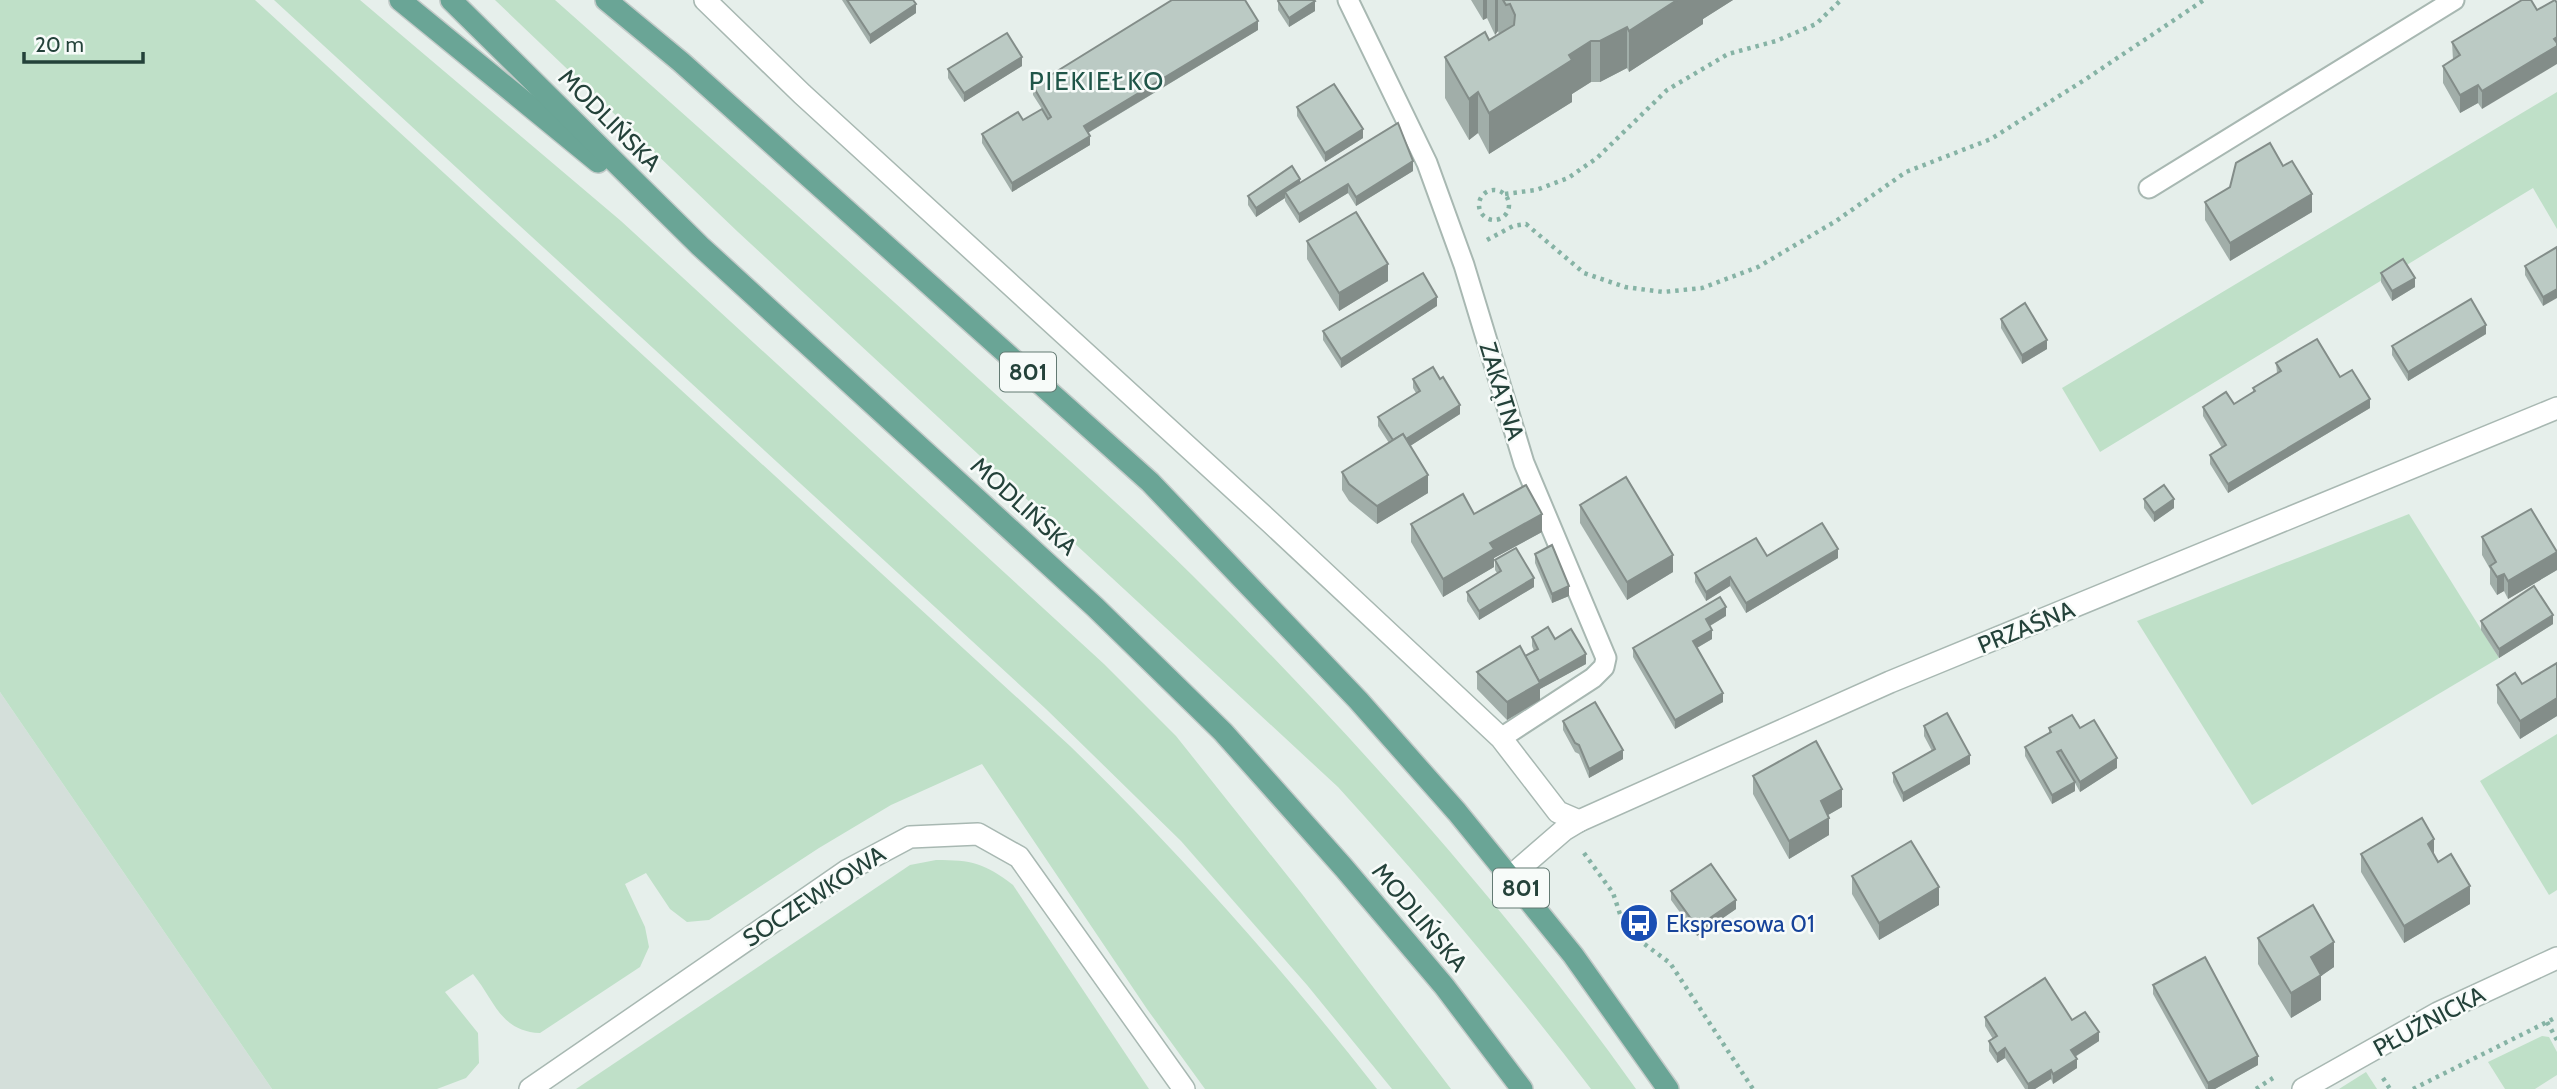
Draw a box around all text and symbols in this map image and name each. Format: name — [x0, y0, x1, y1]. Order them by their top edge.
scale bar — [24, 21, 144, 65]
text: 20 m — [35, 32, 84, 57]
street label: MODLIŃSKA — [553, 63, 667, 177]
district label: PIEKIEŁKO — [1029, 65, 1165, 97]
street label: ZAKĄTNA — [1473, 339, 1531, 444]
road number: 801 — [1000, 352, 1056, 392]
street label: MODLIŃSKA — [965, 451, 1083, 561]
street label: PRZAŚNA — [1973, 594, 2079, 660]
street label: SOCZEWKOWA — [737, 839, 891, 953]
street label: MODLIŃSKA — [1366, 857, 1474, 977]
road number: 801 — [1493, 868, 1549, 908]
bus stop icon: Ekspresowa 01 — [1618, 902, 1660, 944]
place label: Ekspresowa 01 — [1666, 909, 1815, 938]
street label: PŁUŻNICKA — [2368, 979, 2490, 1063]

